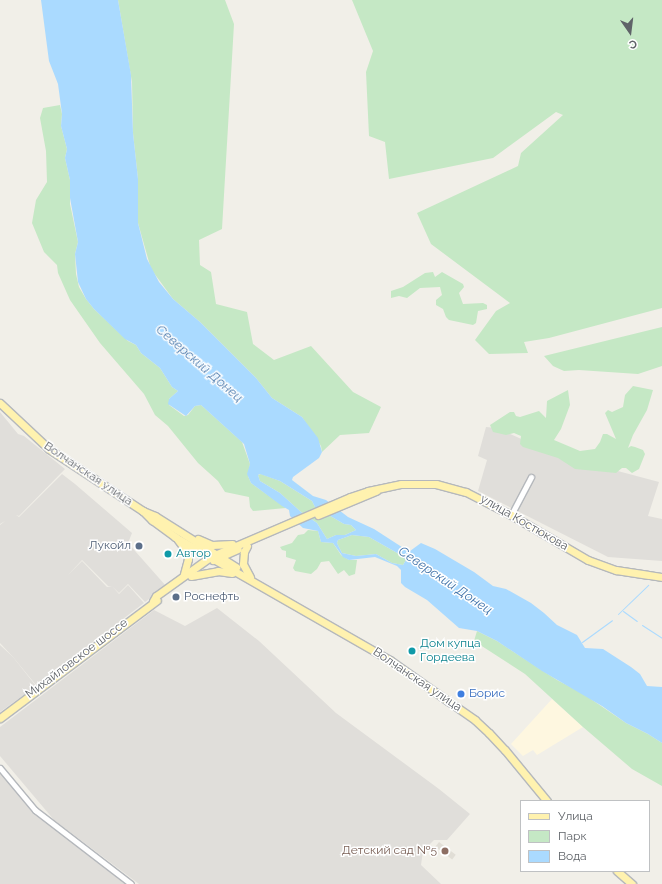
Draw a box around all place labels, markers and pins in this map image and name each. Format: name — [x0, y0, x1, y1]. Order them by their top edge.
place label: Лукойл — [89, 539, 131, 553]
marker: Лукойл — [134, 541, 144, 551]
place label: Автор — [176, 547, 211, 561]
marker: Автор — [163, 549, 173, 559]
place label: Роснефть — [184, 590, 239, 604]
marker: Роснефть — [171, 592, 181, 602]
place label: Дом купца Гордеева — [420, 637, 481, 665]
marker: Дом купца Гордеева — [407, 646, 417, 656]
place label: Борис — [469, 687, 505, 701]
marker: Борис — [456, 689, 466, 699]
place label: Детский сад №5 — [342, 844, 437, 858]
marker: Детский сад №5 — [440, 846, 450, 856]

